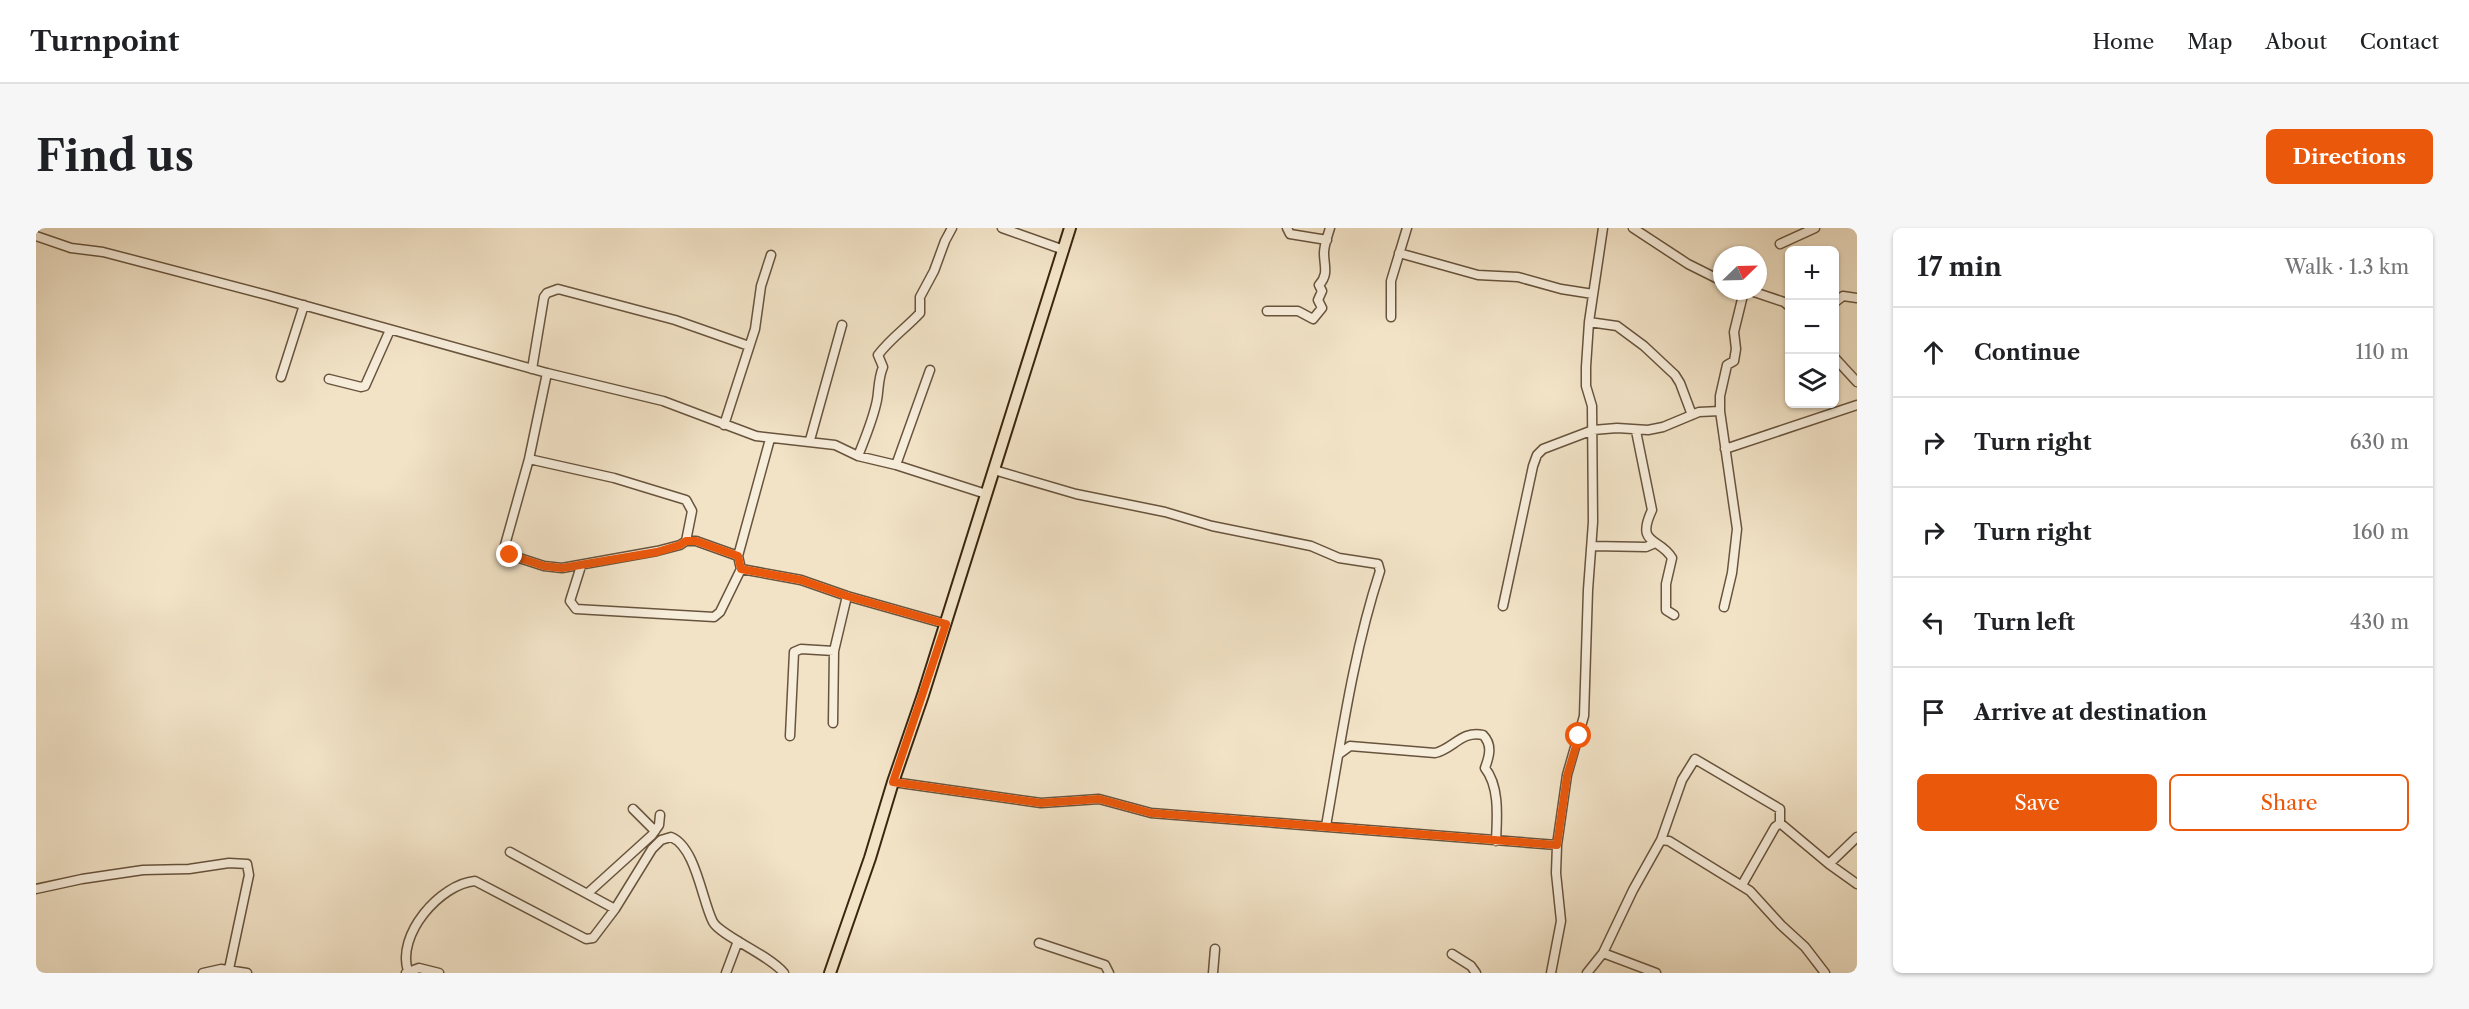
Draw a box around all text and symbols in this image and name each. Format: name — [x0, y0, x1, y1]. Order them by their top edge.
text: Turnpoint — [30, 24, 179, 58]
text: Home — [2093, 29, 2154, 54]
text: Map — [2187, 29, 2232, 54]
text: About — [2265, 29, 2327, 54]
text: Contact — [2360, 29, 2439, 54]
button: Directions — [2266, 129, 2433, 184]
text: Find us — [36, 130, 194, 182]
north arrow — [1713, 246, 1767, 300]
map controls — [1785, 246, 1839, 408]
button: + — [1785, 246, 1839, 300]
text: 17 min — [1917, 251, 2002, 283]
text: Walk · 1.3 km — [2285, 255, 2409, 279]
button: − — [1785, 300, 1839, 354]
icon: ahead — [1917, 336, 1950, 369]
text: Continue — [1974, 339, 2080, 366]
text: 110 m — [2356, 340, 2409, 364]
button: layers — [1785, 354, 1839, 408]
icon: right — [1917, 426, 1950, 459]
text: Turn right — [1974, 429, 2092, 456]
text: 630 m — [2350, 430, 2409, 454]
icon: right — [1917, 516, 1950, 549]
text: Turn right — [1974, 519, 2092, 546]
text: 160 m — [2352, 520, 2409, 544]
route end — [496, 541, 522, 567]
icon: left — [1917, 606, 1950, 639]
text: Turn left — [1974, 609, 2075, 636]
text: 430 m — [2350, 610, 2409, 634]
icon: arrive — [1917, 696, 1950, 729]
text: Arrive at destination — [1974, 699, 2207, 726]
route start — [1565, 722, 1591, 748]
button: Save — [1917, 774, 2157, 831]
button: Share — [2169, 774, 2409, 831]

